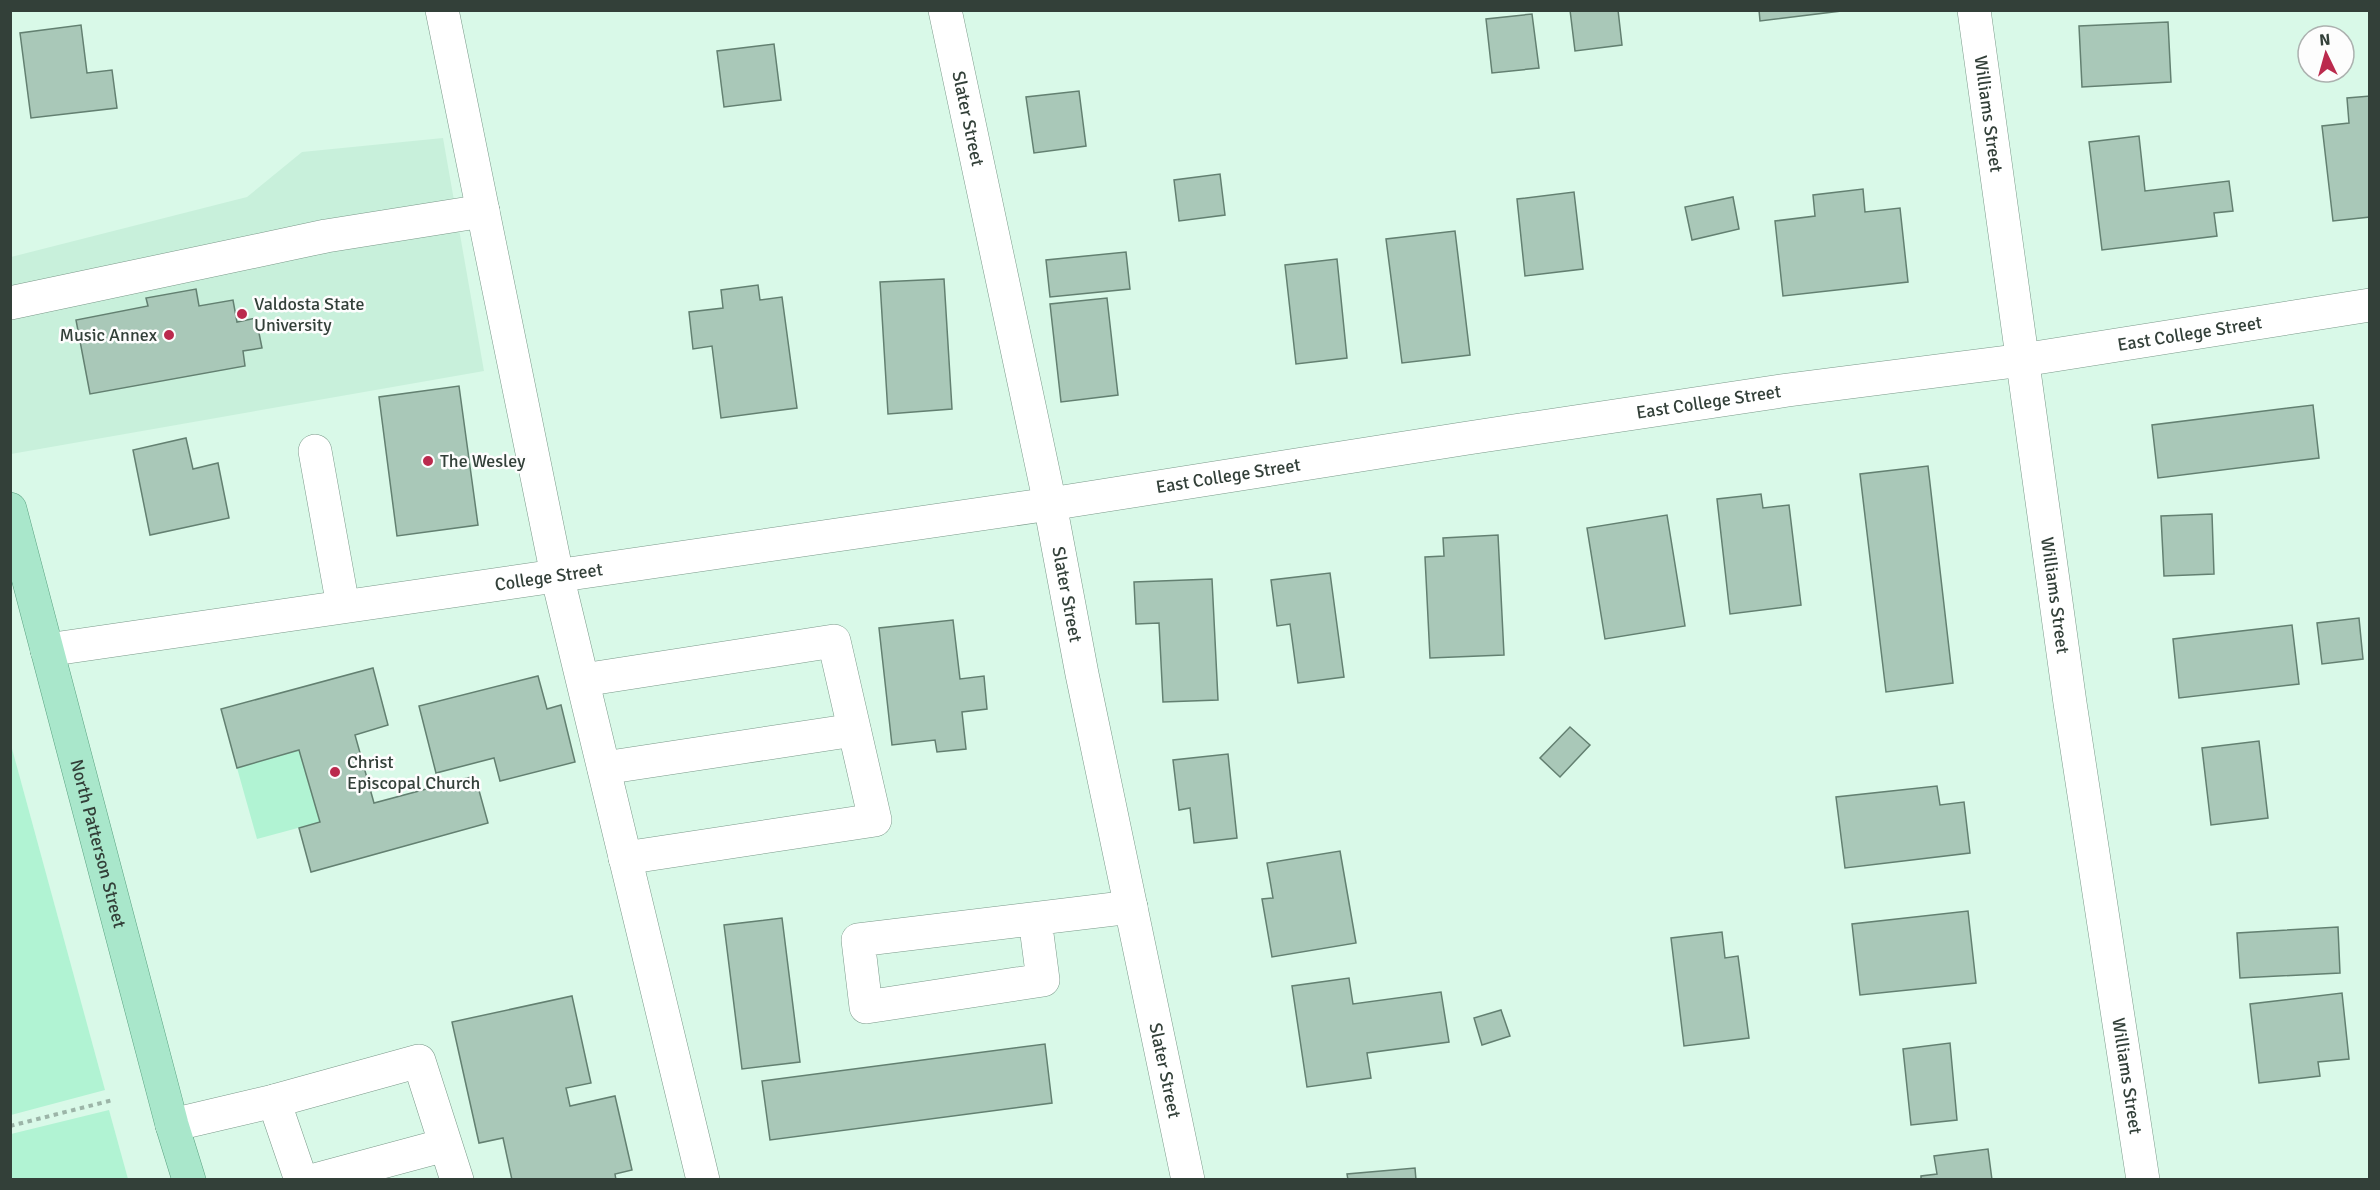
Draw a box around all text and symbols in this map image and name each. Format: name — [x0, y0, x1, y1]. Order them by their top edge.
north arrow — [2296, 24, 2356, 84]
text: N — [2318, 30, 2331, 51]
street label: Williams Street — [1969, 54, 2007, 174]
street label: Slater Street — [947, 69, 989, 168]
place label: Valdosta State University — [254, 293, 364, 336]
marker: Valdosta State University — [235, 307, 249, 321]
street label: East College Street — [2116, 311, 2264, 356]
place label: Music Annex — [59, 324, 158, 346]
marker: Music Annex — [162, 328, 176, 342]
street label: East College Street — [1635, 380, 1782, 424]
place label: The Wesley — [440, 450, 526, 472]
marker: The Wesley — [421, 454, 435, 468]
street label: East College Street — [1154, 454, 1302, 498]
street label: Williams Street — [2036, 536, 2074, 655]
street label: Slater Street — [1047, 545, 1087, 644]
street label: College Street — [493, 558, 604, 596]
place label: Christ Episcopal Church — [347, 751, 480, 794]
street label: North Patterson Street — [65, 757, 131, 930]
marker: Christ Episcopal Church — [328, 765, 342, 779]
street label: Williams Street — [2107, 1016, 2147, 1136]
street label: Slater Street — [1144, 1021, 1186, 1120]

